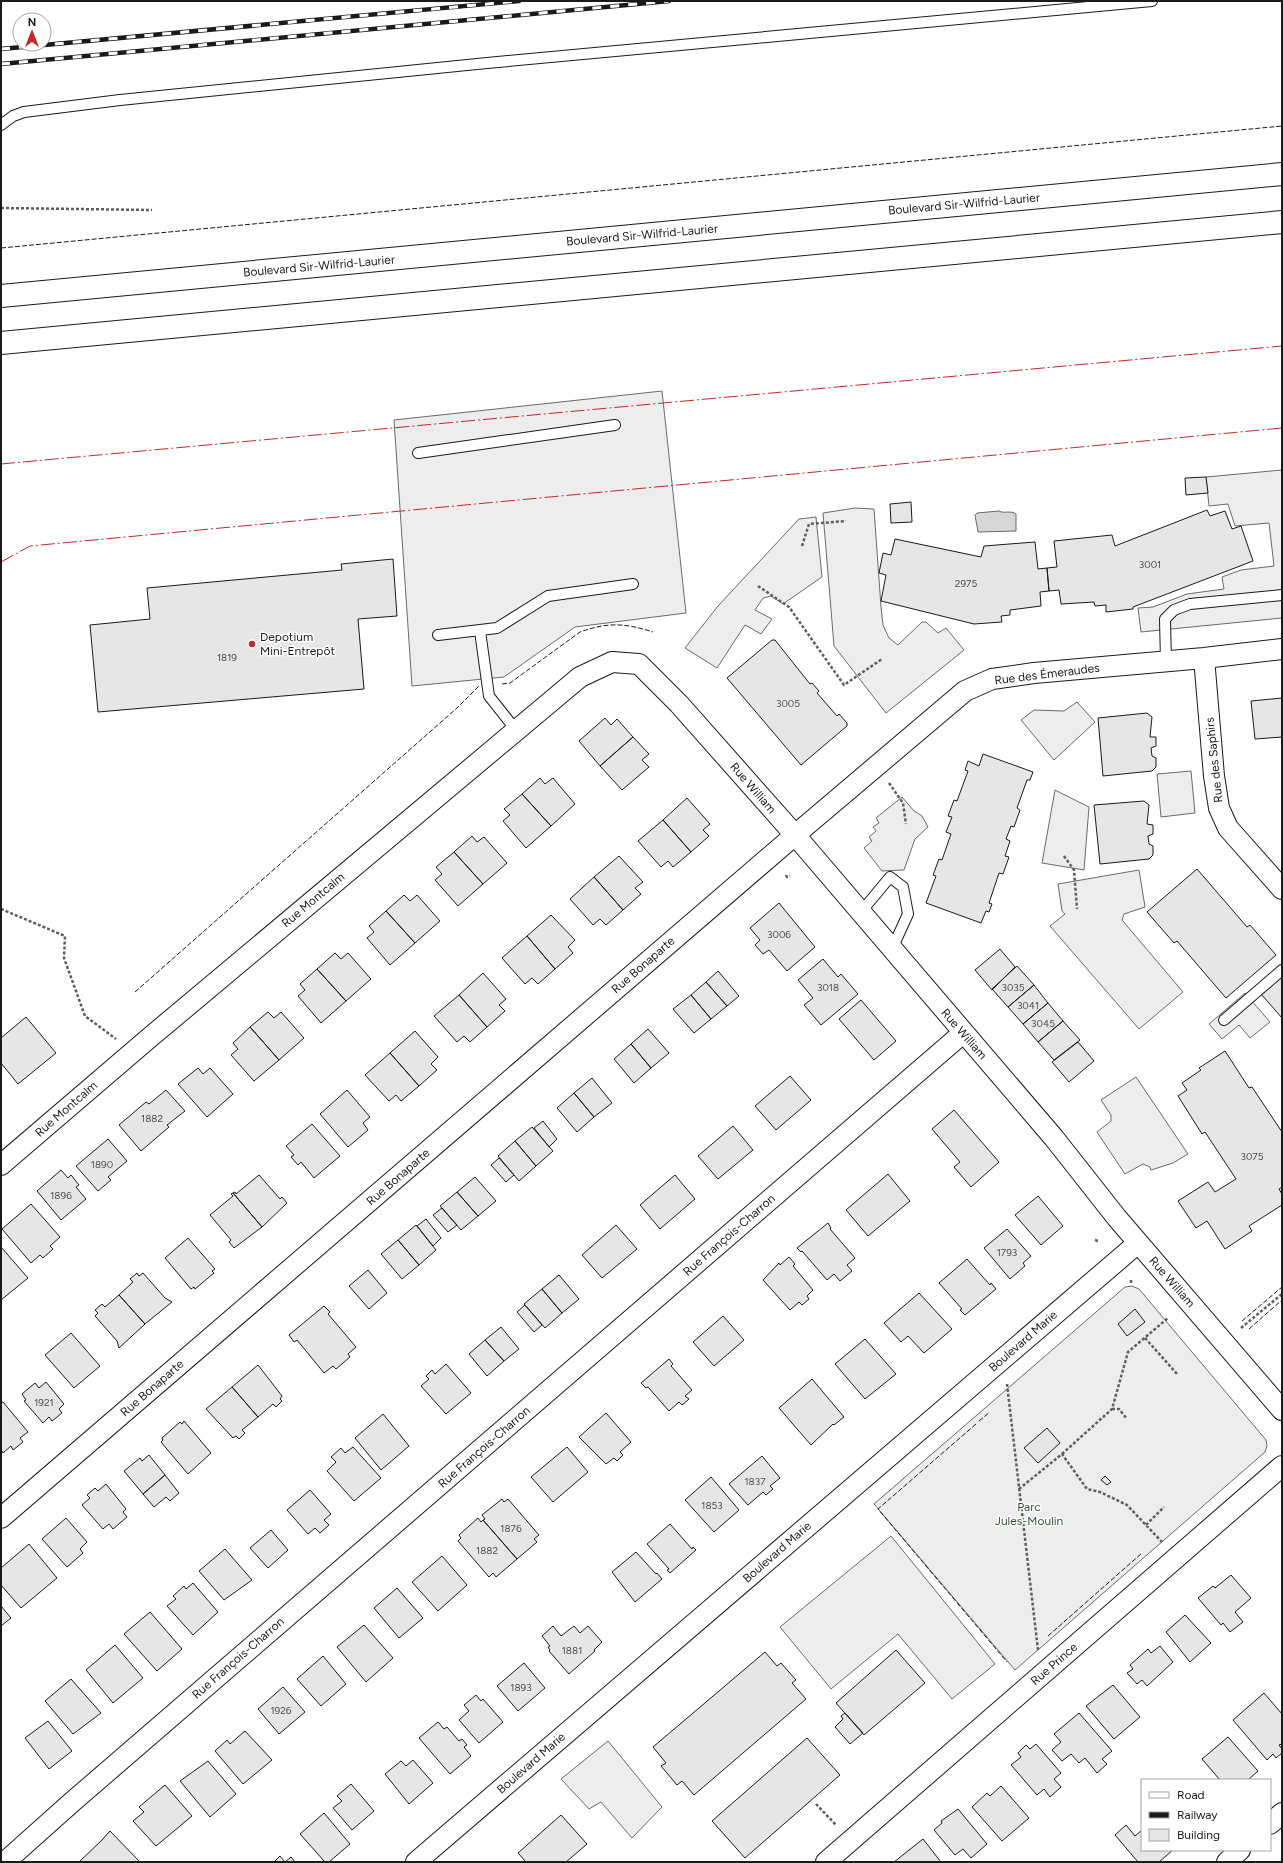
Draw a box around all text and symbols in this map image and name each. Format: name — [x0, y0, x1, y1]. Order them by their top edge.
north arrow — [12, 12, 52, 52]
text: N — [28, 16, 36, 29]
street label: Boulevard Sir-Wilfrid-Laurier — [888, 190, 1040, 218]
street label: Boulevard Sir-Wilfrid-Laurier — [566, 221, 718, 249]
street label: Boulevard Sir-Wilfrid-Laurier — [243, 252, 395, 280]
house number: 3001 — [1139, 558, 1161, 571]
house number: 2975 — [955, 577, 977, 590]
place label: Depotium Mini-Entrepôt — [260, 630, 335, 658]
marker: Depotium Mini-Entrepôt — [247, 639, 257, 649]
house number: 1819 — [217, 651, 237, 664]
street label: Rue des Émeraudes — [994, 661, 1101, 687]
house number: 3005 — [776, 697, 800, 710]
street label: Rue des Saphirs — [1203, 716, 1225, 803]
street label: Rue William — [727, 760, 779, 816]
street label: Rue Montcalm — [279, 870, 347, 930]
house number: 3006 — [767, 928, 791, 941]
street label: Rue Bonaparte — [609, 933, 678, 996]
house number: 3018 — [817, 981, 839, 994]
house number: 3035 — [1001, 981, 1025, 994]
house number: 3041 — [1017, 999, 1039, 1012]
street label: Rue William — [938, 1006, 990, 1062]
house number: 3045 — [1031, 1017, 1055, 1030]
street label: Rue Montcalm — [32, 1078, 100, 1140]
house number: 1882 — [141, 1112, 163, 1125]
street label: Rue Bonaparte — [364, 1145, 433, 1208]
house number: 3075 — [1241, 1150, 1264, 1163]
house number: 1890 — [91, 1158, 113, 1171]
house number: 1896 — [50, 1189, 72, 1202]
street label: Rue François-Charron — [680, 1191, 778, 1279]
house number: 1793 — [997, 1246, 1017, 1259]
street label: Rue William — [1146, 1254, 1198, 1310]
street label: Boulevard Marie — [986, 1307, 1060, 1374]
street label: Rue Bonaparte — [118, 1356, 187, 1419]
house number: 1921 — [34, 1396, 54, 1409]
street label: Rue François-Charron — [435, 1403, 533, 1491]
house number: 1837 — [744, 1475, 766, 1488]
house number: 1853 — [701, 1499, 723, 1512]
park label: Parc Jules-Moulin — [995, 1500, 1064, 1528]
street label: Boulevard Marie — [740, 1518, 814, 1585]
house number: 1876 — [500, 1522, 522, 1535]
house number: 1882 — [476, 1544, 498, 1557]
street label: Rue François-Charron — [189, 1614, 287, 1702]
street label: Rue Prince — [1028, 1640, 1081, 1688]
house number: 1881 — [562, 1644, 582, 1657]
house number: 1893 — [510, 1681, 532, 1694]
house number: 1926 — [270, 1704, 292, 1717]
street label: Boulevard Marie — [494, 1729, 568, 1796]
legend — [1141, 1779, 1271, 1851]
text: Road — [1177, 1788, 1205, 1802]
text: Railway — [1177, 1808, 1218, 1822]
text: Building — [1177, 1828, 1220, 1842]

